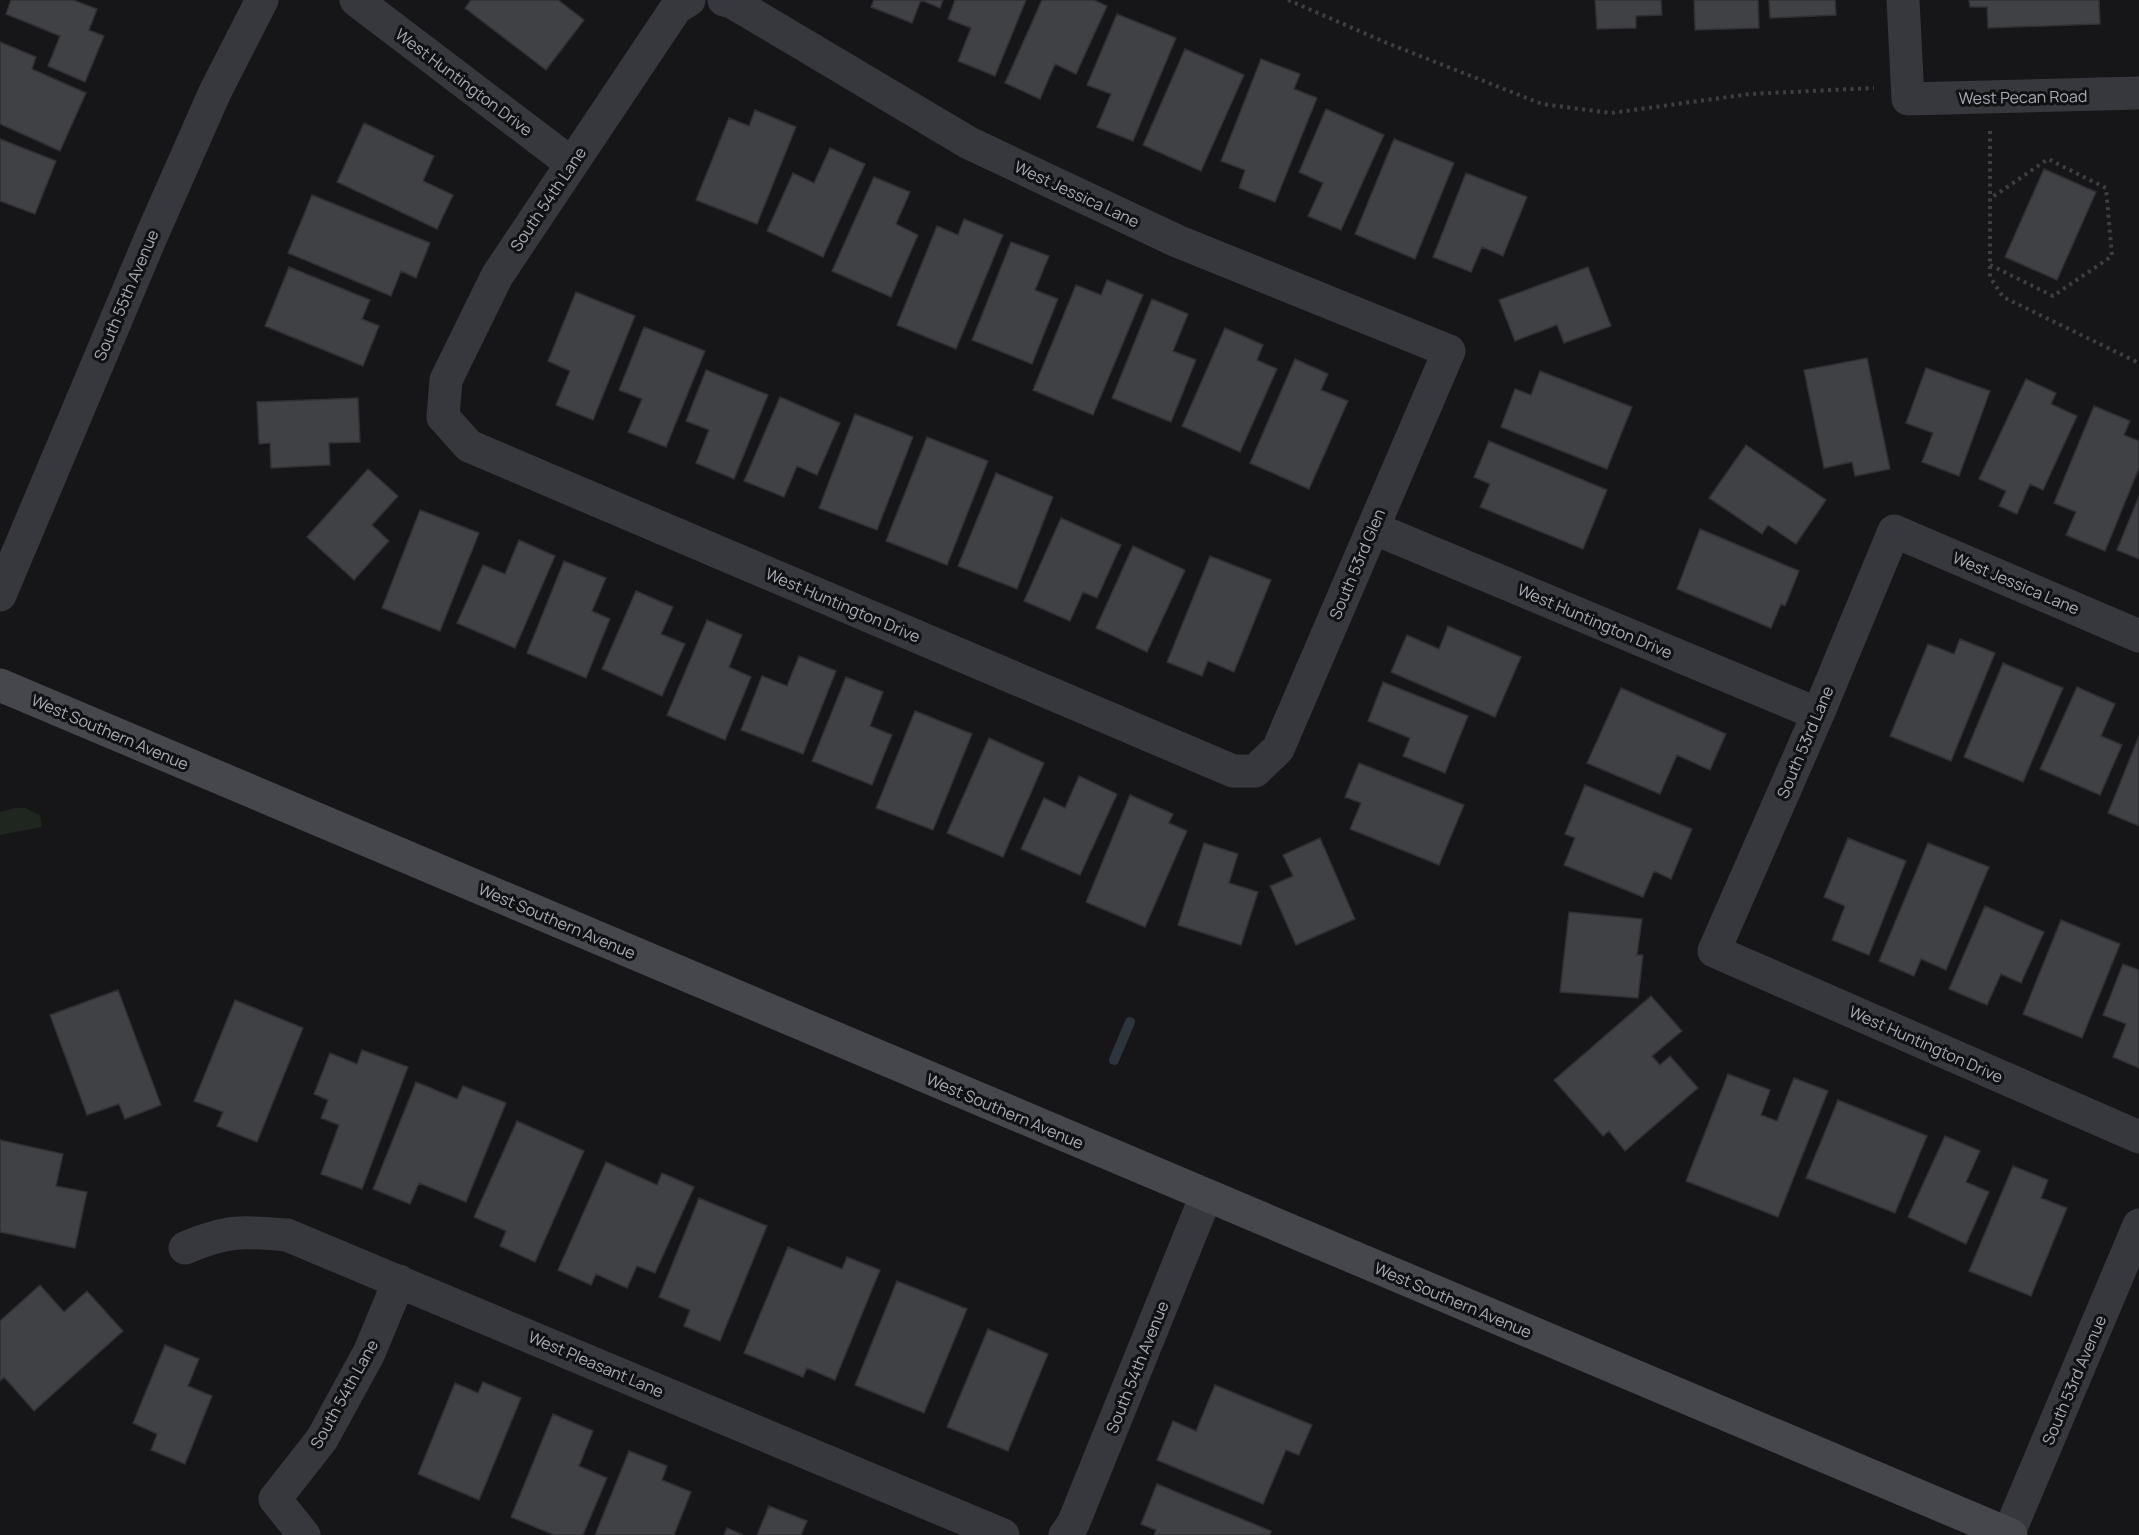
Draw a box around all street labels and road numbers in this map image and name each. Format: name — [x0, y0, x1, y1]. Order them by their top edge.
street label: West Huntington Drive — [391, 23, 537, 141]
street label: West Pecan Road — [1958, 85, 2088, 109]
street label: South 54th Lane — [505, 142, 591, 256]
street label: West Jessica Lane — [1011, 155, 1143, 233]
street label: South 55th Avenue — [88, 226, 164, 364]
street label: South 53rd Glen — [1324, 505, 1390, 623]
street label: West Jessica Lane — [1949, 546, 2083, 620]
street label: West Huntington Drive — [762, 562, 924, 648]
street label: West Huntington Drive — [1514, 578, 1676, 664]
street label: South 53rd Lane — [1771, 682, 1839, 802]
street label: West Southern Avenue — [28, 689, 192, 775]
street label: West Southern Avenue — [475, 878, 639, 964]
street label: West Huntington Drive — [1846, 1000, 2006, 1088]
street label: West Southern Avenue — [923, 1068, 1087, 1154]
street label: West Southern Avenue — [1371, 1257, 1535, 1343]
street label: South 54th Avenue — [1100, 1298, 1174, 1436]
street label: South 53rd Avenue — [2037, 1312, 2111, 1448]
street label: West Pleasant Lane — [525, 1326, 667, 1402]
street label: South 54th Lane — [305, 1335, 383, 1453]

